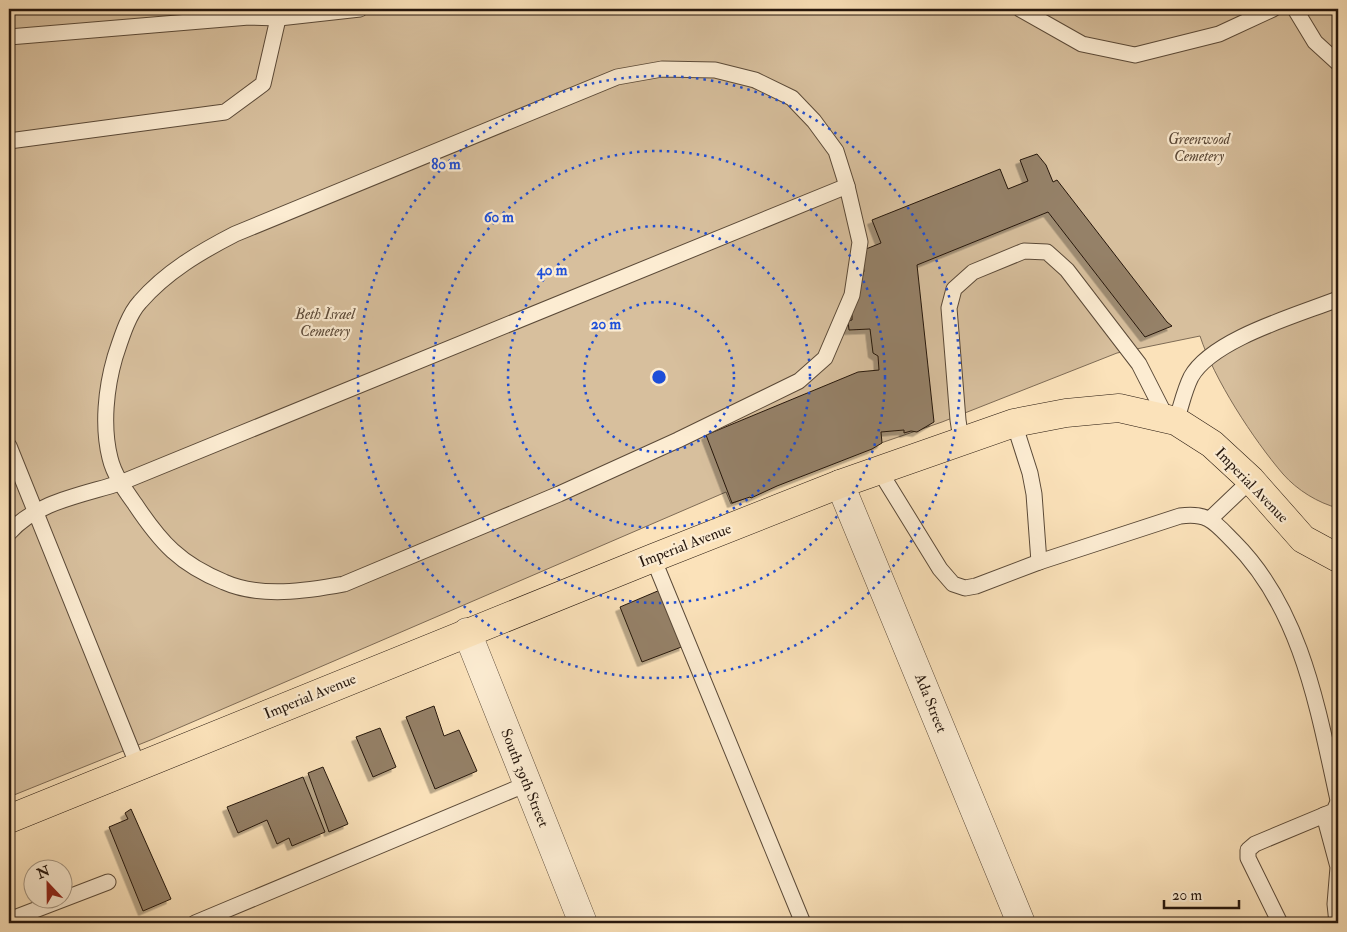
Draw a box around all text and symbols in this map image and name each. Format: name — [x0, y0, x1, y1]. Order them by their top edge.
park label: Greenwood Cemetery — [1168, 130, 1232, 166]
text: 80 m — [431, 155, 461, 174]
text: 60 m — [484, 208, 514, 227]
text: 40 m — [536, 261, 568, 280]
park label: Beth Israel Cemetery — [294, 305, 356, 341]
text: 20 m — [591, 315, 621, 334]
centre of rings — [650, 368, 668, 386]
street label: Imperial Avenue — [1210, 444, 1292, 528]
street label: Imperial Avenue — [636, 519, 735, 573]
street label: Imperial Avenue — [261, 669, 359, 724]
street label: Ada Street — [910, 670, 951, 736]
street label: South 39th Street — [496, 726, 553, 830]
north arrow — [22, 860, 72, 910]
text: N — [33, 862, 53, 883]
scale bar — [1164, 877, 1240, 909]
text: 20 m — [1172, 886, 1202, 905]

